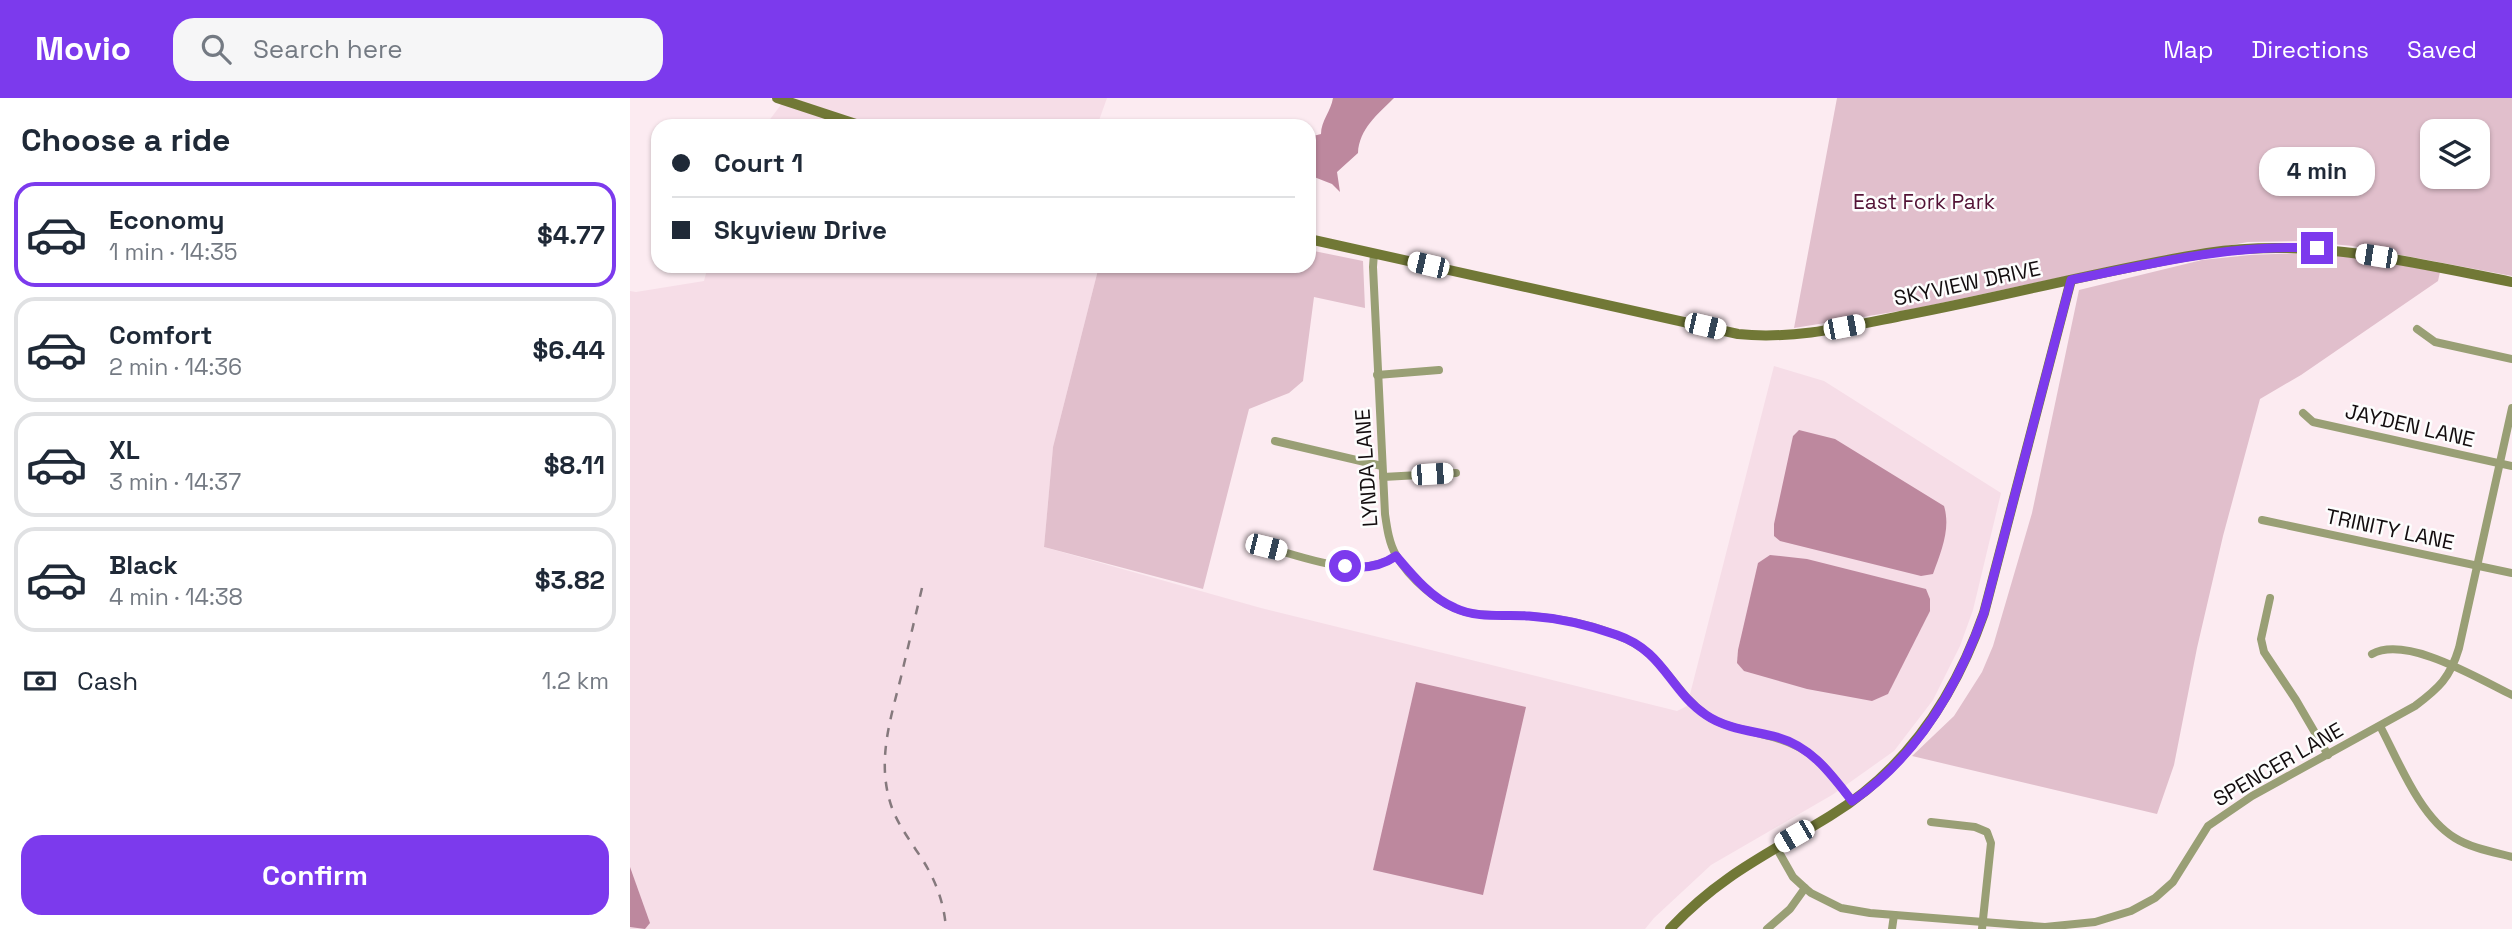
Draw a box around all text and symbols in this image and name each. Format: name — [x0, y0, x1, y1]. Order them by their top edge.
search box — [173, 18, 663, 81]
text: Movio — [35, 28, 131, 70]
icon: search — [197, 30, 235, 68]
text: Search here — [253, 32, 403, 66]
text: Map — [2163, 34, 2213, 65]
text: Directions — [2251, 34, 2369, 65]
text: Saved — [2407, 34, 2477, 65]
map controls — [2420, 119, 2490, 189]
button: layers — [2420, 119, 2490, 189]
text: Choose a ride — [21, 120, 231, 160]
text: Court 1 — [714, 146, 803, 180]
callout: 4 min — [2259, 146, 2375, 195]
text: 4 min — [2287, 156, 2347, 186]
park label: East Fork Park — [1853, 188, 1995, 215]
icon: car — [25, 203, 88, 266]
text: Economy — [109, 203, 225, 237]
text: Skyview Drive — [714, 213, 887, 247]
text: $4.77 — [537, 218, 605, 252]
route end — [2301, 232, 2333, 264]
text: 1 min · 14:35 — [109, 237, 238, 267]
car — [2354, 242, 2399, 270]
car — [1406, 250, 1451, 280]
street label: SKYVIEW DRIVE — [1891, 254, 2043, 312]
car — [1683, 311, 1728, 341]
car — [1822, 313, 1867, 341]
icon: car — [25, 318, 88, 381]
text: Comfort — [109, 318, 212, 352]
text: $6.44 — [532, 333, 605, 367]
text: 2 min · 14:36 — [109, 352, 242, 382]
street label: JAYDEN LANE — [2343, 397, 2477, 453]
street label: LYNDA LANE — [1348, 408, 1384, 528]
icon: car — [25, 433, 88, 496]
text: XL — [109, 433, 140, 467]
text: $8.11 — [544, 448, 605, 482]
car — [1411, 462, 1454, 486]
text: 3 min · 14:37 — [109, 467, 241, 497]
street label: TRINITY LANE — [2323, 502, 2457, 556]
car — [1244, 532, 1289, 562]
icon: car — [25, 548, 88, 611]
text: Black — [109, 548, 178, 582]
route start — [1329, 550, 1361, 582]
text: $3.82 — [535, 563, 605, 597]
text: 4 min · 14:38 — [109, 582, 243, 612]
icon: cash — [21, 662, 59, 700]
text: Cash — [77, 664, 138, 698]
text: 1.2 km — [542, 666, 609, 696]
street label: SPENCER LANE — [2208, 716, 2348, 812]
car — [1771, 816, 1818, 856]
button: Confirm — [21, 835, 609, 915]

